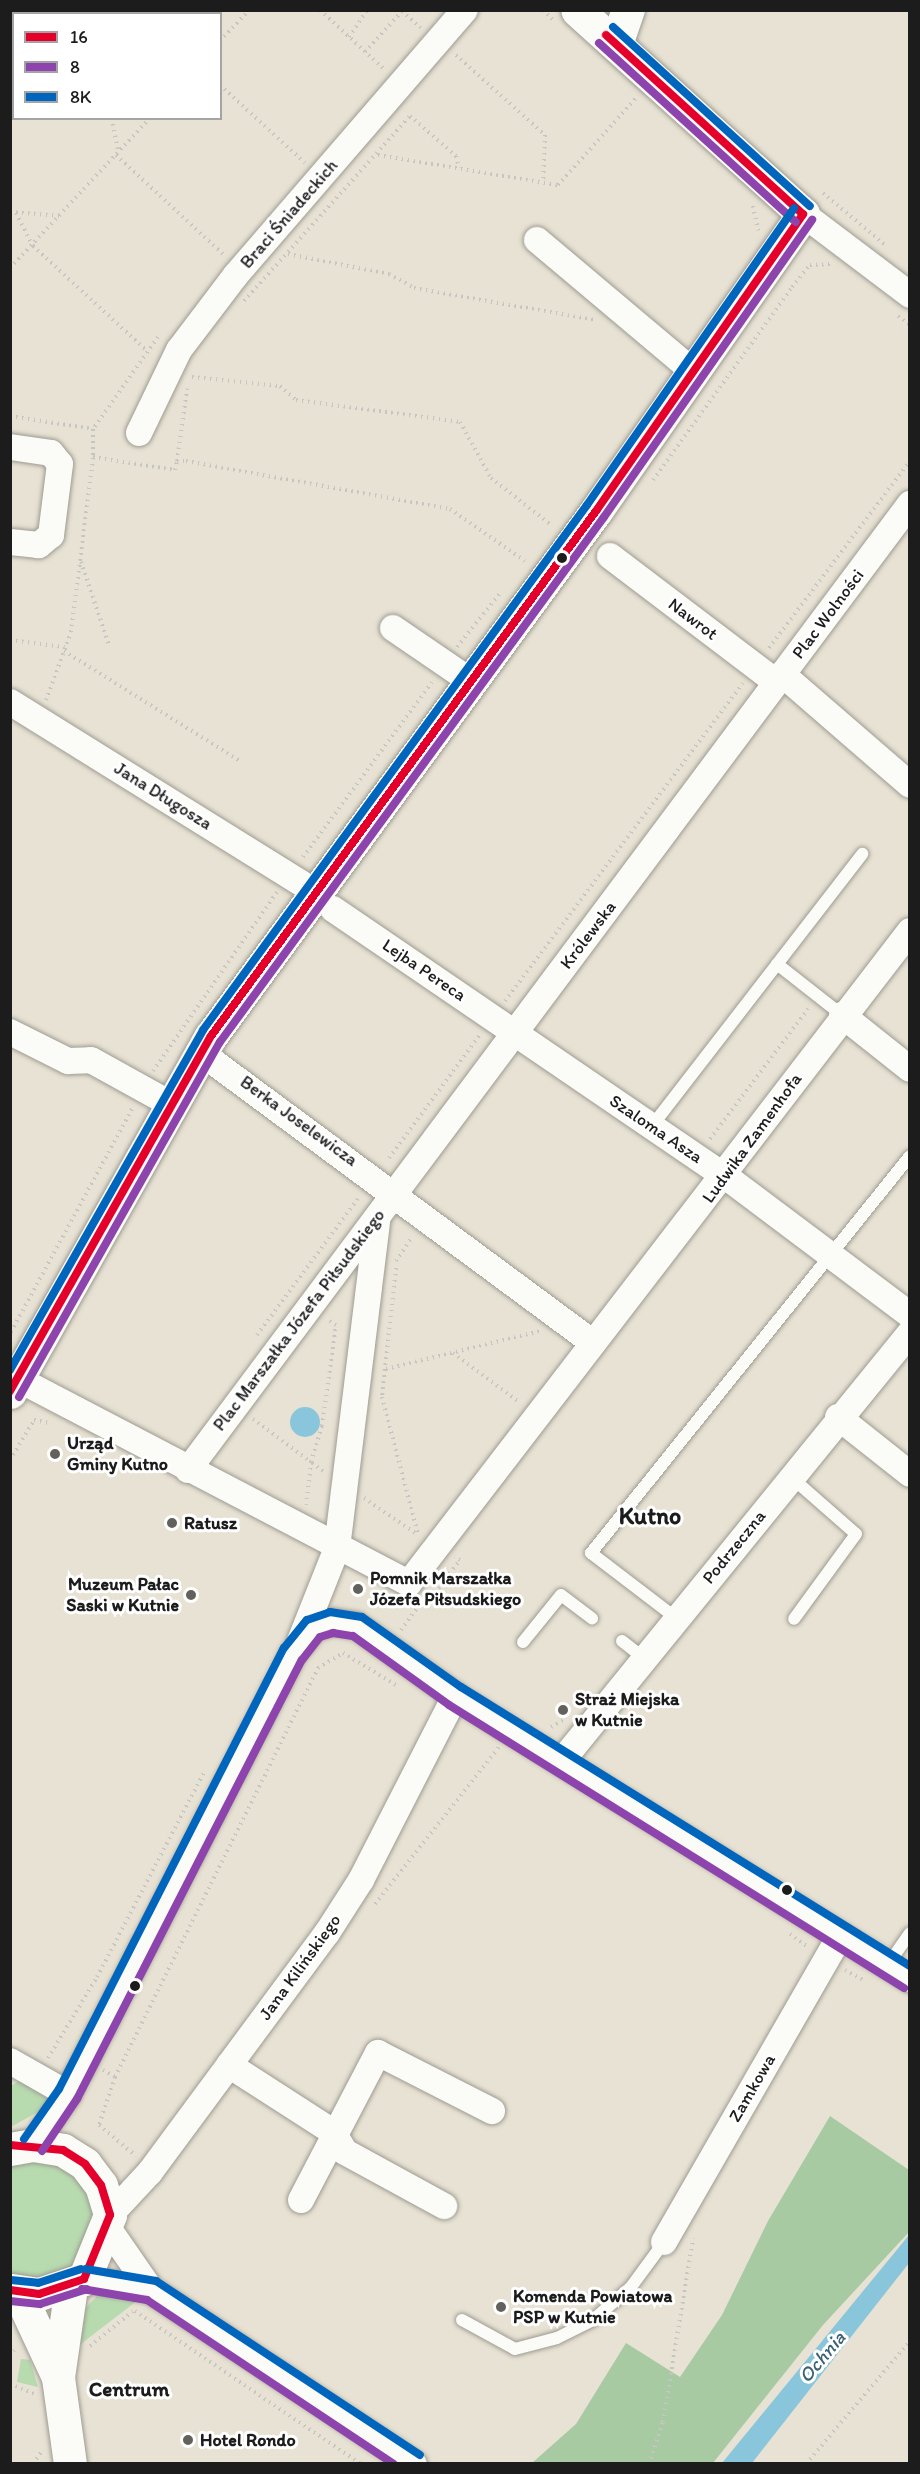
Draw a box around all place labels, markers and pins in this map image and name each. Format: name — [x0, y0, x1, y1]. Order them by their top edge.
unlabelled marker — [556, 552, 568, 564]
place label: Urząd Gminy Kutno — [67, 1433, 168, 1476]
marker: Urząd Gminy Kutno — [48, 1447, 62, 1461]
place label: Ratusz — [184, 1512, 237, 1534]
marker: Ratusz — [165, 1516, 179, 1530]
place label: Pomnik Marszałka Józefa Piłsudskiego — [370, 1568, 520, 1610]
place label: Muzeum Pałac Saski w Kutnie — [67, 1574, 179, 1616]
marker: Pomnik Marszałka Józefa Piłsudskiego — [351, 1582, 365, 1596]
marker: Muzeum Pałac Saski w Kutnie — [184, 1588, 198, 1602]
place label: Straż Miejska w Kutnie — [575, 1689, 679, 1732]
marker: Straż Miejska w Kutnie — [556, 1703, 570, 1717]
unlabelled marker — [781, 1884, 793, 1896]
unlabelled marker — [129, 1980, 141, 1992]
place label: Komenda Powiatowa PSP w Kutnie — [513, 2286, 672, 2328]
marker: Komenda Powiatowa PSP w Kutnie — [494, 2300, 508, 2314]
place label: Hotel Rondo — [200, 2429, 295, 2451]
marker: Hotel Rondo — [181, 2433, 195, 2447]

